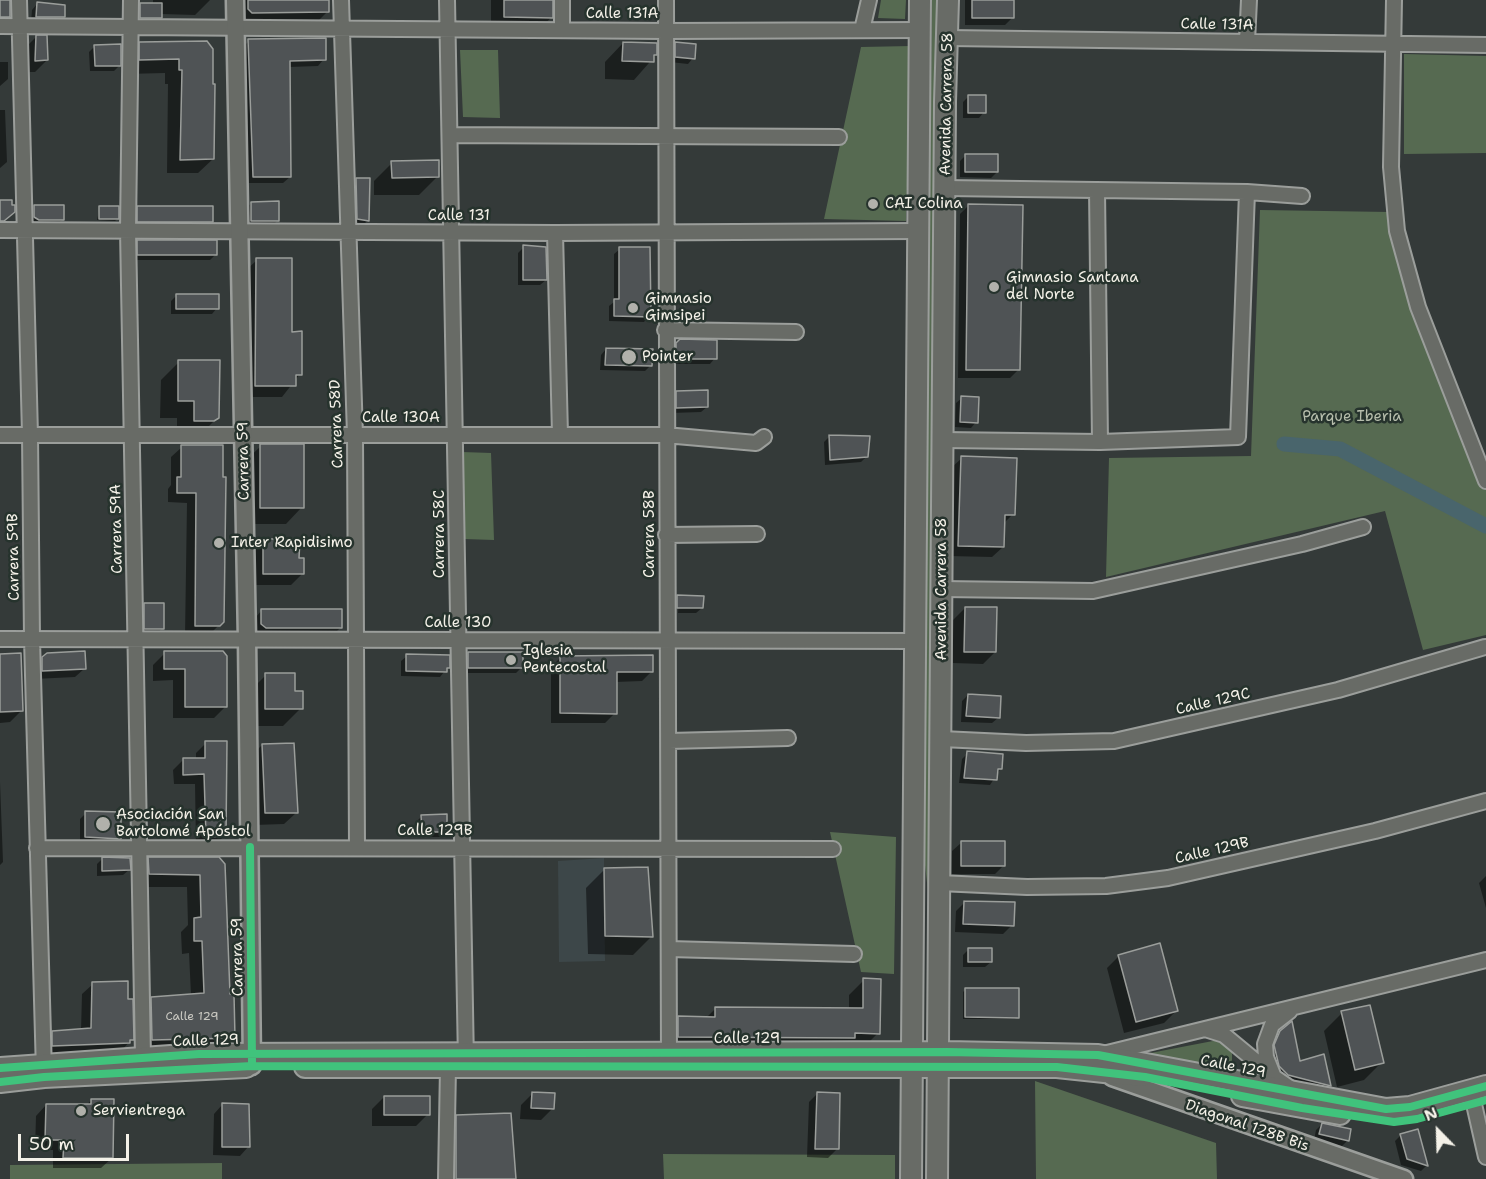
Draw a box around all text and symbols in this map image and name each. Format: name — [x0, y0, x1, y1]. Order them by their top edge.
street label: Calle 131A — [586, 5, 658, 23]
street label: Calle 131A — [1181, 15, 1253, 35]
street label: Avenida Carrera 58 — [937, 32, 957, 176]
place label: CAI Colina — [885, 195, 963, 213]
marker: CAI Colina — [866, 197, 880, 211]
street label: Calle 131 — [428, 207, 490, 225]
place label: Gimnasio Santana del Norte — [1006, 269, 1138, 304]
marker: Gimnasio Santana del Norte — [987, 280, 1001, 294]
place label: Gimnasio Gimsipei — [645, 290, 712, 325]
marker: Gimnasio Gimsipei — [626, 301, 640, 315]
marker: Pointer — [620, 348, 638, 366]
place label: Pointer — [642, 348, 694, 366]
street label: Carrera 58D — [326, 379, 348, 469]
park label: Parque Iberia — [1302, 408, 1402, 426]
street label: Calle 130A — [362, 409, 440, 427]
street label: Carrera 59 — [234, 421, 254, 501]
street label: Carrera 59A — [107, 484, 127, 574]
street label: Carrera 58C — [431, 490, 449, 578]
street label: Carrera 58B — [641, 490, 659, 578]
street label: Carrera 59B — [4, 513, 24, 601]
street label: Avenida Carrera 58 — [933, 518, 951, 660]
place label: Inter Rapidisimo — [231, 534, 353, 552]
marker: Inter Rapidisimo — [212, 536, 226, 550]
street label: Calle 130 — [424, 614, 492, 632]
place label: Iglesia Pentecostal — [523, 642, 606, 677]
marker: Iglesia Pentecostal — [504, 653, 518, 667]
street label: Calle 129C — [1174, 685, 1252, 719]
place label: Asociación San Bartolomé Apóstol — [116, 806, 250, 841]
marker: Asociación San Bartolomé Apóstol — [94, 815, 112, 833]
street label: Calle 129B — [397, 822, 473, 840]
street label: Calle 129B — [1173, 834, 1251, 868]
street label: Carrera 59 — [228, 917, 248, 997]
house number: Calle 129 — [165, 1010, 219, 1024]
street label: Calle 129 — [714, 1030, 780, 1048]
street label: Calle 129 — [172, 1031, 240, 1051]
street label: Calle 129 — [1199, 1052, 1267, 1082]
street label: Diagonal 128B Bis — [1183, 1096, 1311, 1156]
north arrow — [1408, 1101, 1468, 1161]
place label: Servientrega — [93, 1102, 185, 1120]
text: N — [1421, 1102, 1441, 1126]
marker: Servientrega — [74, 1104, 88, 1118]
scale bar — [21, 1122, 132, 1160]
text: 50 m — [29, 1132, 74, 1156]

